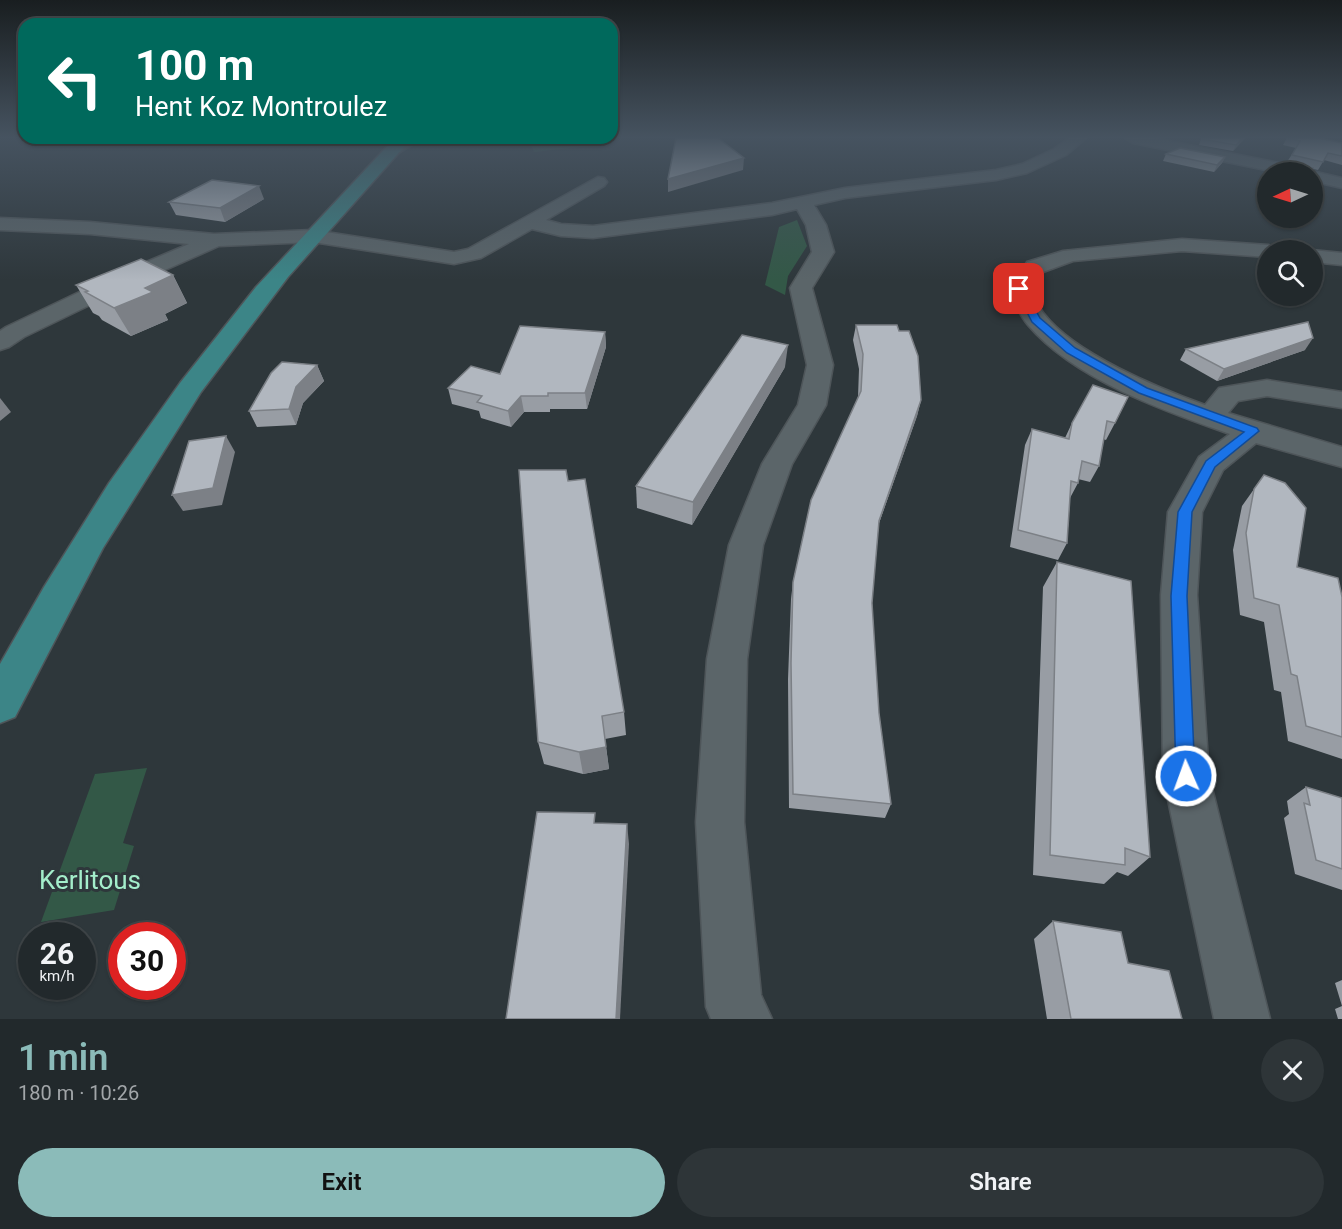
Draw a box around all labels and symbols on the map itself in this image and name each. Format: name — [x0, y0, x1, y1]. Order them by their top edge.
north arrow — [1257, 162, 1323, 228]
pin — [993, 263, 1044, 314]
position arrow — [1154, 744, 1218, 808]
park label: Kerlitous — [39, 865, 141, 895]
speed limit sign: 30 — [108, 922, 186, 1000]

